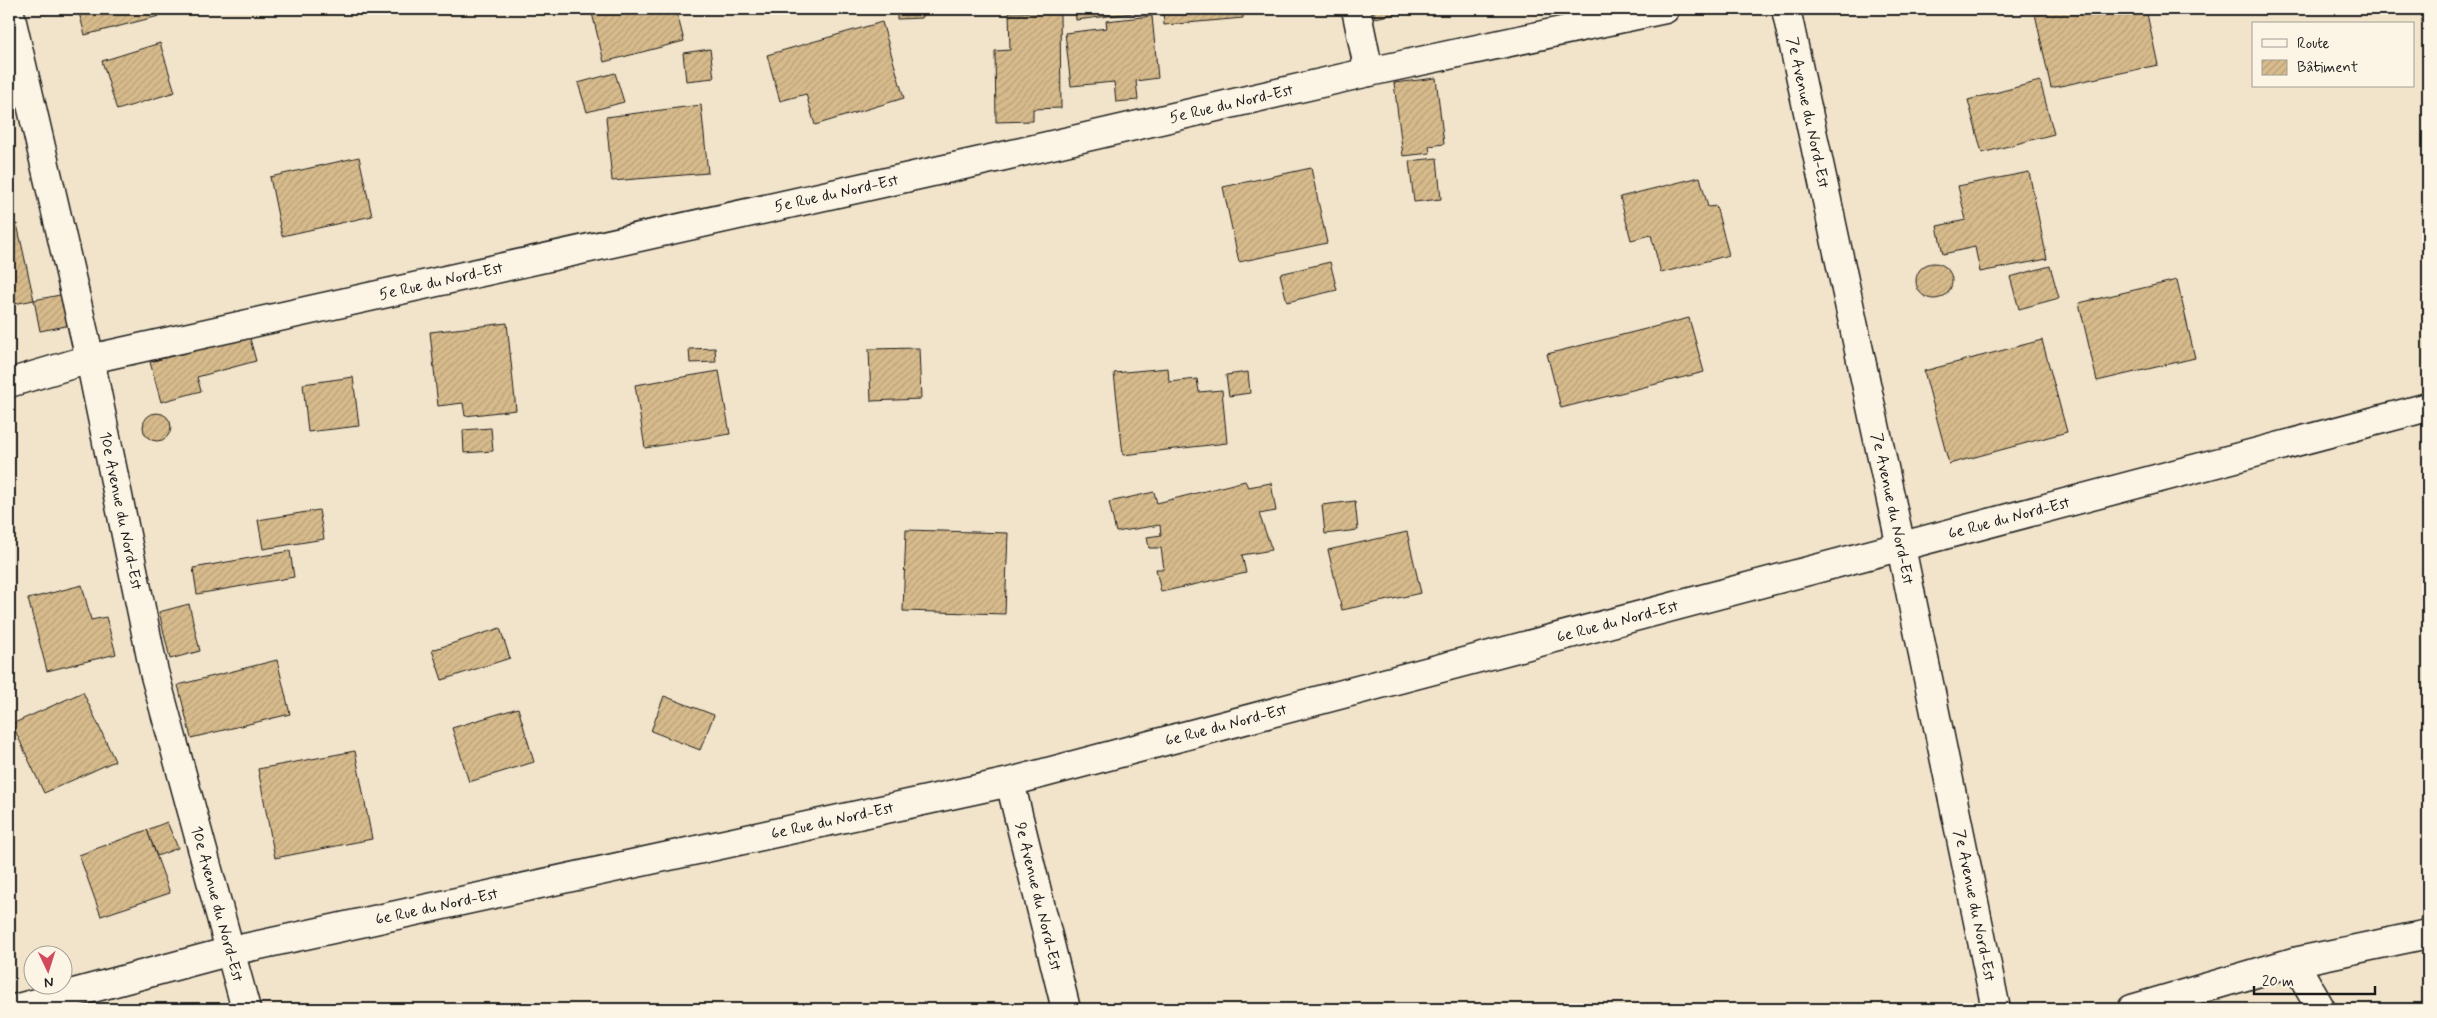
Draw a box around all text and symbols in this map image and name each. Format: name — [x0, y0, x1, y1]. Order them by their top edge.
legend — [2252, 22, 2414, 88]
text: Route — [2297, 34, 2330, 54]
street label: 7e Avenue du Nord-Est — [1782, 35, 1835, 190]
text: Bâtiment — [2297, 58, 2358, 78]
street label: 5e Rue du Nord-Est — [1167, 79, 1295, 128]
street label: 5e Rue du Nord-Est — [772, 169, 900, 217]
street label: 5e Rue du Nord-Est — [377, 257, 505, 305]
street label: 10e Avenue du Nord-Est — [95, 430, 147, 592]
street label: 7e Avenue du Nord-Est — [1866, 431, 1919, 586]
street label: 6e Rue du Nord-Est — [1946, 492, 2072, 544]
street label: 6e Rue du Nord-Est — [1554, 595, 1681, 648]
street label: 6e Rue du Nord-Est — [1163, 699, 1289, 751]
street label: 6e Rue du Nord-Est — [769, 797, 896, 844]
street label: 9e Avenue du Nord-Est — [1010, 820, 1067, 973]
street label: 10e Avenue du Nord-Est — [186, 823, 249, 984]
street label: 7e Avenue du Nord-Est — [1949, 828, 2001, 983]
street label: 6e Rue du Nord-Est — [373, 883, 500, 930]
north arrow — [22, 946, 72, 996]
scale bar — [2254, 963, 2376, 995]
text: 20 m — [2262, 972, 2294, 992]
text: N — [44, 973, 54, 991]

